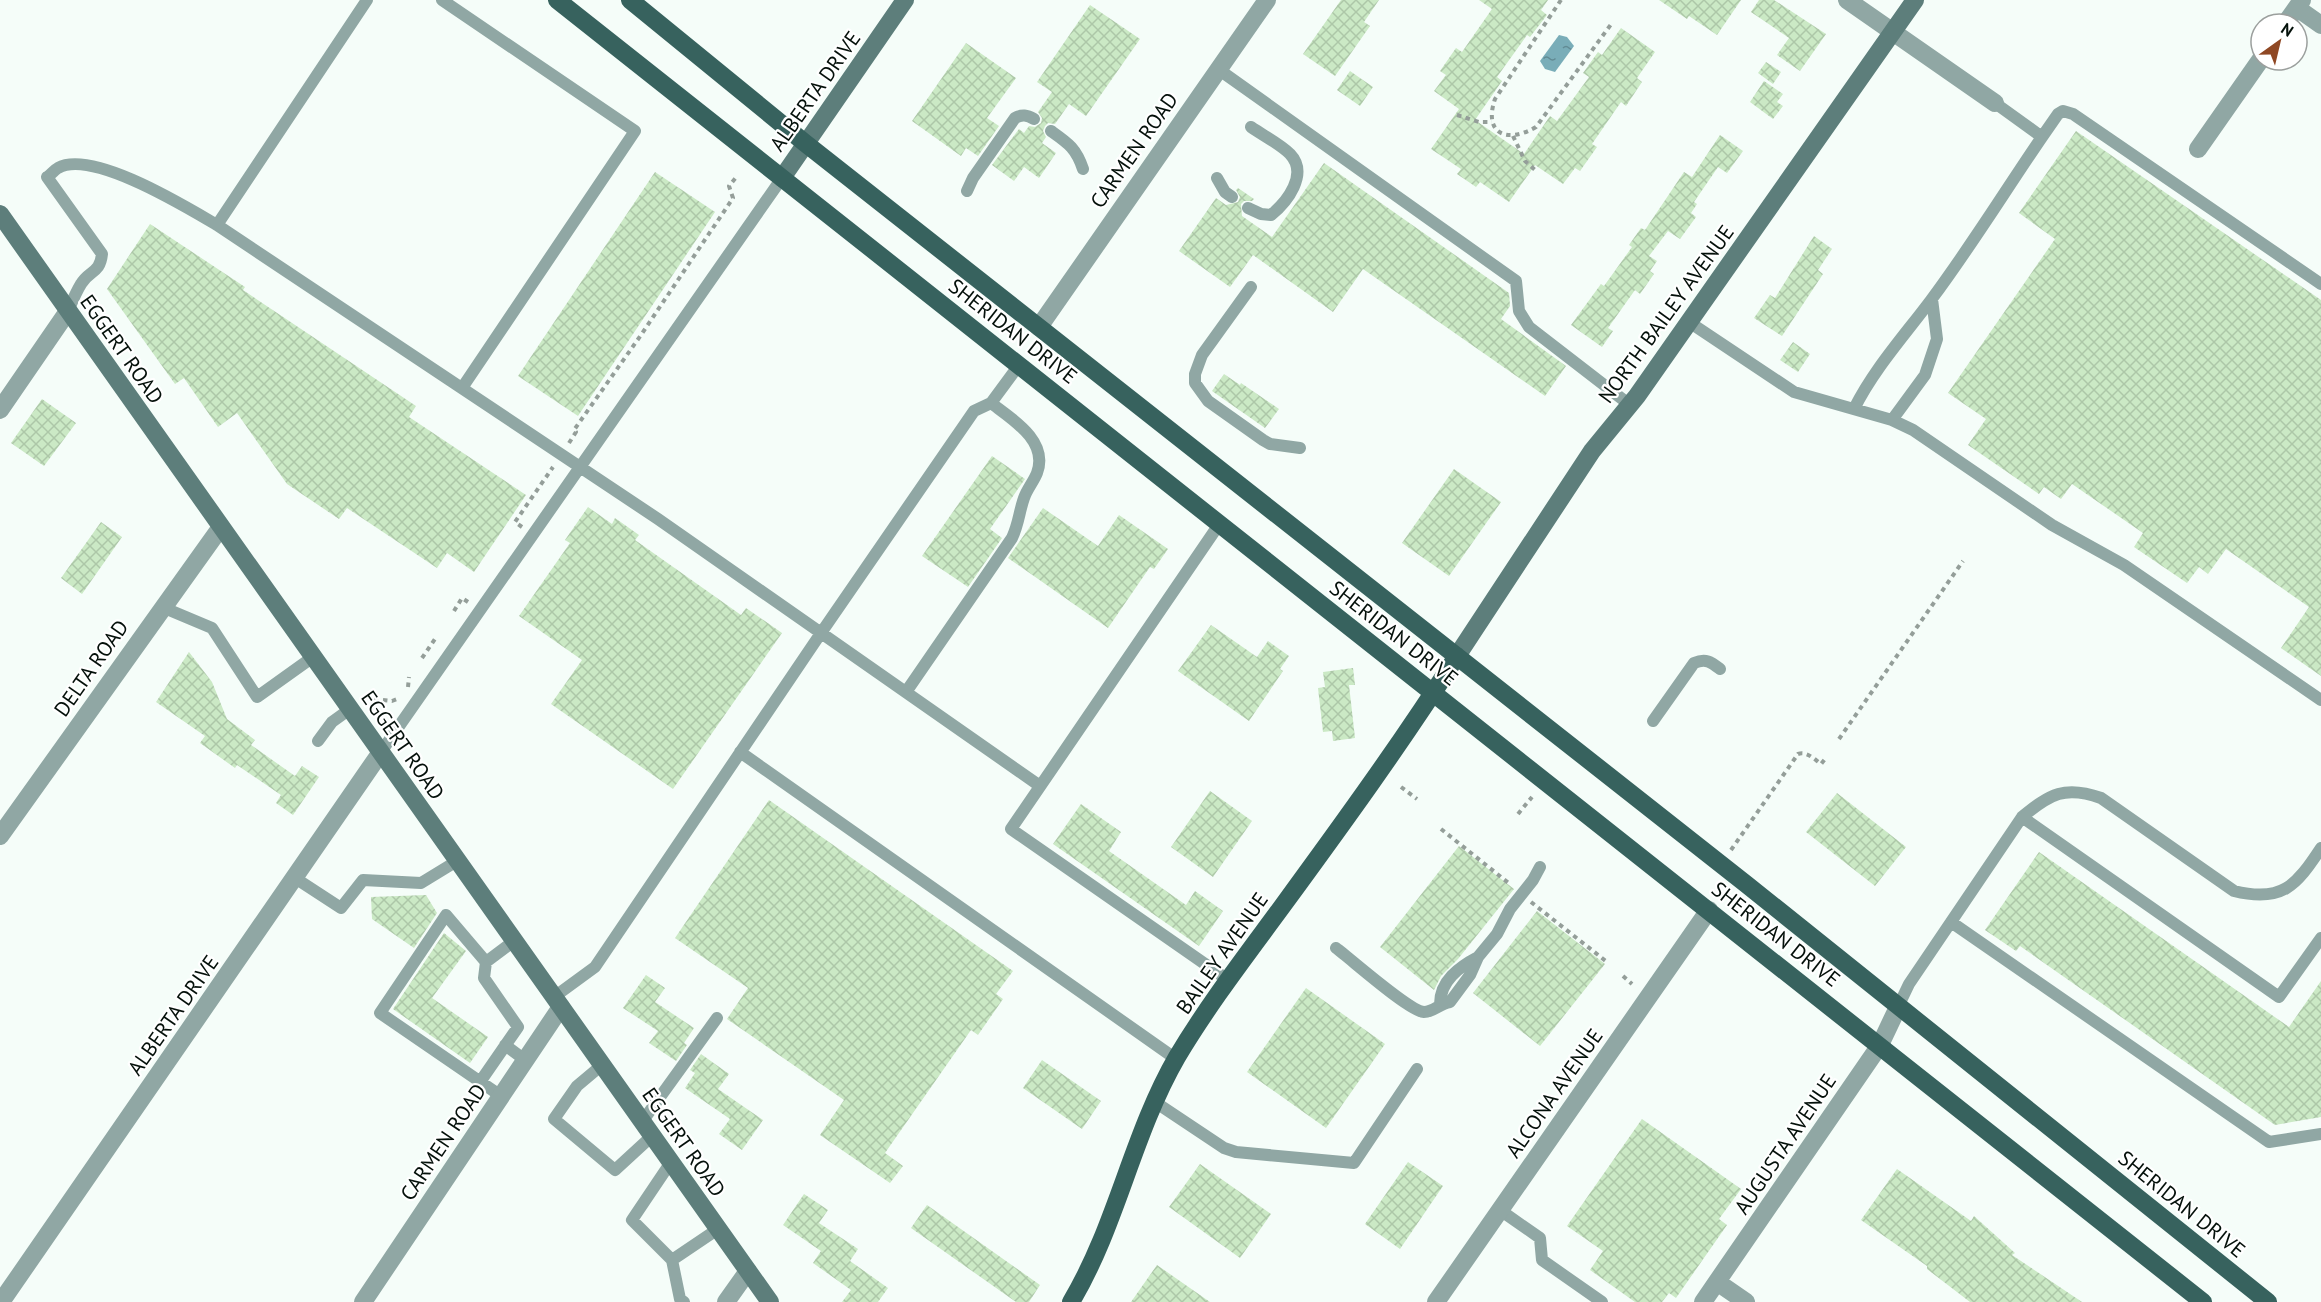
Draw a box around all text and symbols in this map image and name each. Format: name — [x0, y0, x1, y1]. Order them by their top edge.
north arrow — [2249, 12, 2309, 72]
text: N — [2277, 18, 2297, 41]
street label: ALBERTA DRIVE — [764, 26, 866, 156]
street label: CARMEN ROAD — [1084, 87, 1184, 213]
street label: NORTH BAILEY AVENUE — [1592, 220, 1740, 408]
street label: SHERIDAN DRIVE — [943, 272, 1083, 390]
street label: EGGERT ROAD — [74, 289, 170, 409]
street label: SHERIDAN DRIVE — [1324, 574, 1464, 692]
street label: DELTA ROAD — [48, 614, 134, 722]
street label: EGGERT ROAD — [355, 685, 451, 805]
street label: SHERIDAN DRIVE — [1706, 875, 1846, 993]
street label: BAILEY AVENUE — [1170, 887, 1274, 1019]
street label: ALBERTA DRIVE — [122, 950, 224, 1080]
street label: ALCONA AVENUE — [1499, 1023, 1609, 1163]
street label: AUGUSTA AVENUE — [1728, 1069, 1842, 1219]
street label: CARMEN ROAD — [394, 1078, 492, 1206]
street label: EGGERT ROAD — [636, 1082, 732, 1202]
street label: SHERIDAN DRIVE — [2113, 1144, 2251, 1264]

